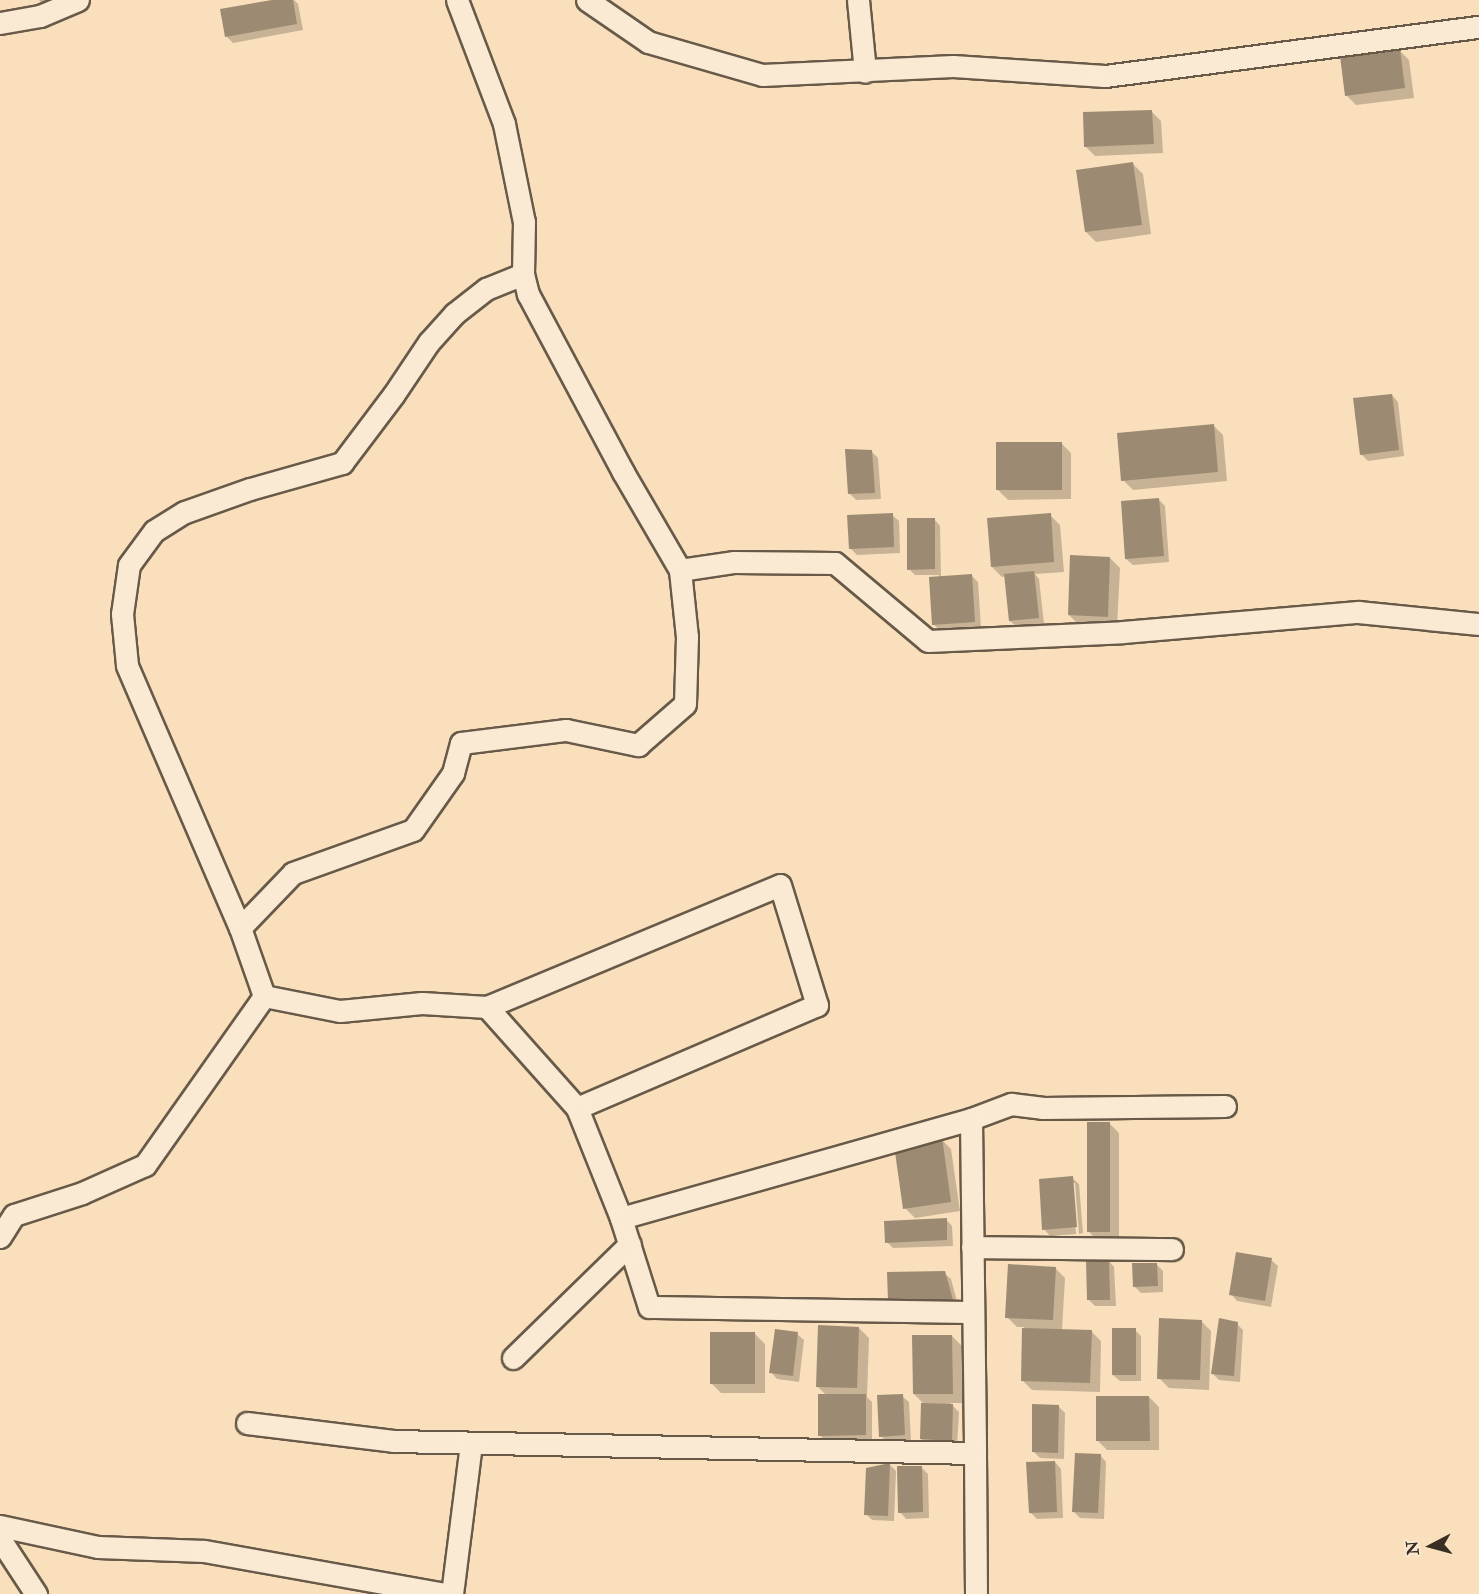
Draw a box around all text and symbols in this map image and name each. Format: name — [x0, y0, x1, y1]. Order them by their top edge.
north arrow — [1401, 1516, 1461, 1576]
text: N — [1402, 1540, 1424, 1556]

